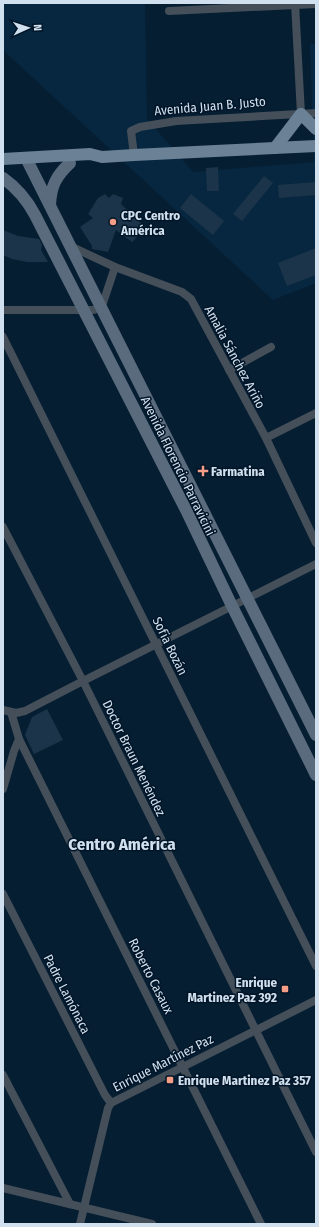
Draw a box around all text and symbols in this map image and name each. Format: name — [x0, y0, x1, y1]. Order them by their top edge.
north arrow — [8, 8, 48, 48]
text: N — [31, 24, 44, 31]
street label: Avenida Juan B. Justo — [154, 94, 267, 118]
place label: CPC Centro América — [120, 208, 180, 238]
marker: CPC Centro América — [108, 217, 118, 227]
street label: Amalia Sánchez Ariño — [202, 303, 268, 411]
street label: Avenida Florencio Parravicini — [138, 394, 218, 538]
place label: Farmatina — [211, 464, 265, 479]
marker: Farmatina — [198, 466, 208, 476]
street label: Sofía Bozán — [149, 614, 191, 678]
street label: Doctor Braun Menéndez — [99, 698, 169, 818]
district label: Centro América — [68, 834, 176, 855]
street label: Roberto Casaux — [126, 936, 177, 1016]
street label: Padre Lamónaca — [41, 952, 93, 1036]
place label: Enrique Martinez Paz 392 — [187, 975, 277, 1005]
marker: Enrique Martinez Paz 392 — [280, 984, 290, 994]
street label: Enrique Martínez Paz — [110, 1031, 216, 1095]
place label: Enrique Martinez Paz 357 — [178, 1073, 311, 1088]
marker: Enrique Martinez Paz 357 — [165, 1075, 175, 1085]

